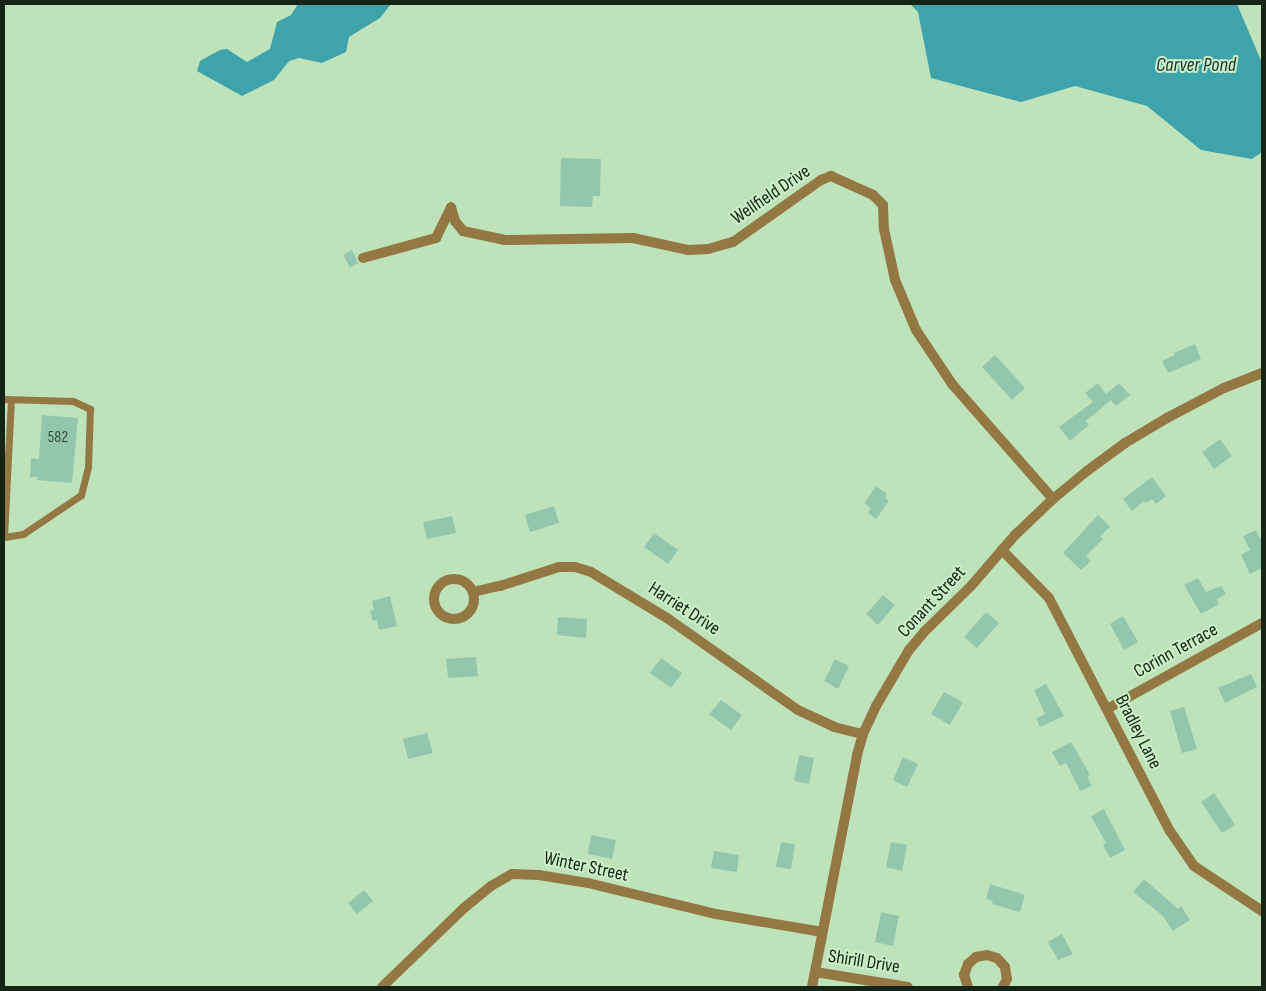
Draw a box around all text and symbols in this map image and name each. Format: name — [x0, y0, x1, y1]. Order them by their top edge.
water label: Carver Pond — [1156, 53, 1236, 77]
street label: Wellfield Drive — [727, 160, 815, 230]
house number: 582 — [48, 428, 68, 448]
street label: Conant Street — [893, 561, 971, 643]
street label: Harriet Drive — [644, 577, 724, 641]
street label: Corinn Terrace — [1130, 619, 1222, 683]
street label: Bradley Lane — [1110, 691, 1166, 773]
street label: Winter Street — [542, 847, 630, 887]
street label: Shirill Drive — [827, 945, 901, 979]

